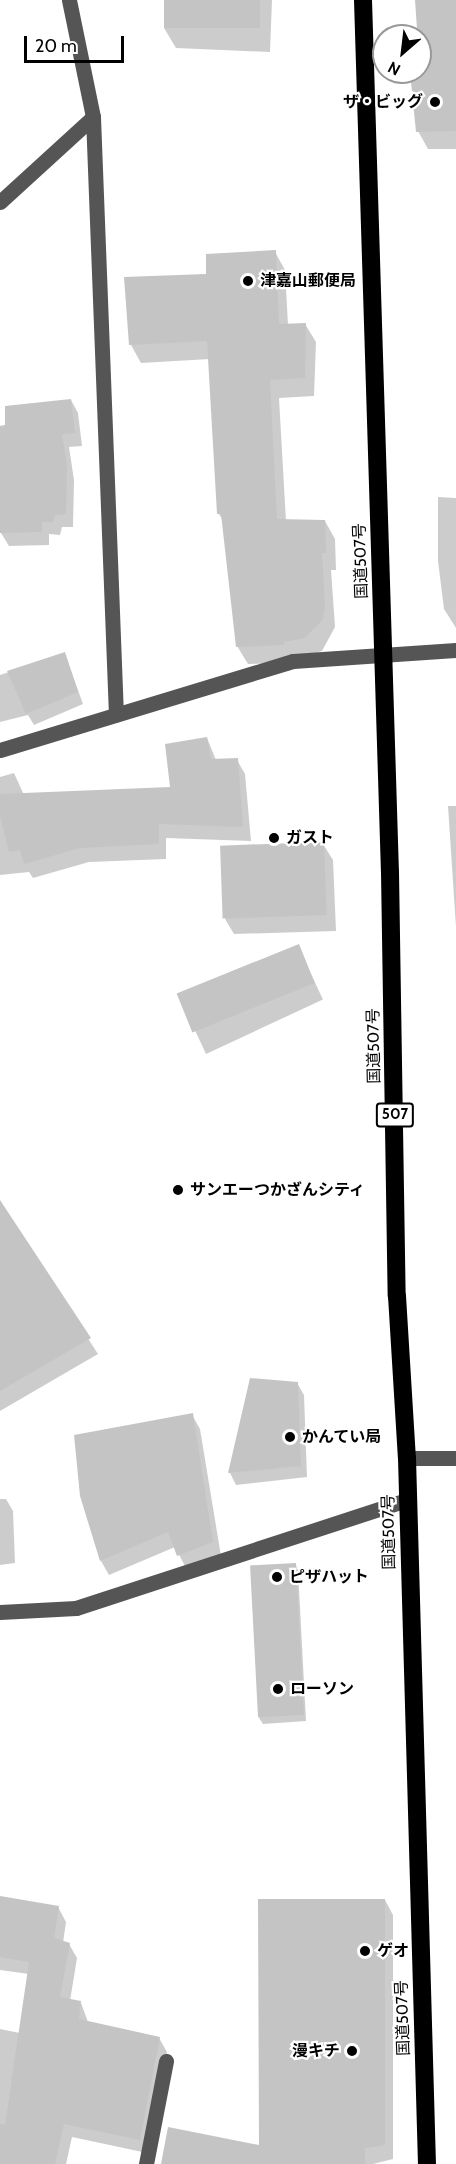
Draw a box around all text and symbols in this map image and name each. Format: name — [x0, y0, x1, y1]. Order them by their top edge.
scale bar — [27, 24, 128, 62]
north arrow — [372, 24, 432, 84]
text: 20 m — [35, 35, 77, 57]
text: N — [385, 58, 404, 80]
place label: ザ・ビッグ — [343, 92, 423, 112]
marker: ザ・ビッグ — [428, 95, 442, 109]
place label: 津嘉山郵便局 — [260, 271, 356, 291]
marker: 津嘉山郵便局 — [241, 274, 255, 288]
street label: 国道507号 — [350, 523, 372, 599]
place label: ガスト — [286, 828, 334, 848]
marker: ガスト — [267, 831, 281, 845]
street label: 国道507号 — [364, 1008, 384, 1084]
road number: 507 — [376, 1103, 414, 1127]
place label: サンエーつかざんシティ — [190, 1180, 366, 1200]
marker: サンエーつかざんシティ — [171, 1183, 185, 1197]
place label: かんてい局 — [302, 1427, 382, 1447]
marker: かんてい局 — [283, 1430, 297, 1444]
street label: 国道507号 — [379, 1494, 399, 1570]
place label: ピザハット — [289, 1567, 369, 1587]
marker: ピザハット — [270, 1570, 284, 1584]
place label: ローソン — [290, 1679, 354, 1699]
marker: ローソン — [271, 1682, 285, 1696]
place label: ゲオ — [377, 1941, 409, 1961]
marker: ゲオ — [358, 1944, 372, 1958]
street label: 国道507号 — [392, 1980, 414, 2056]
place label: 漫キチ — [292, 2041, 340, 2061]
marker: 漫キチ — [345, 2044, 359, 2058]

